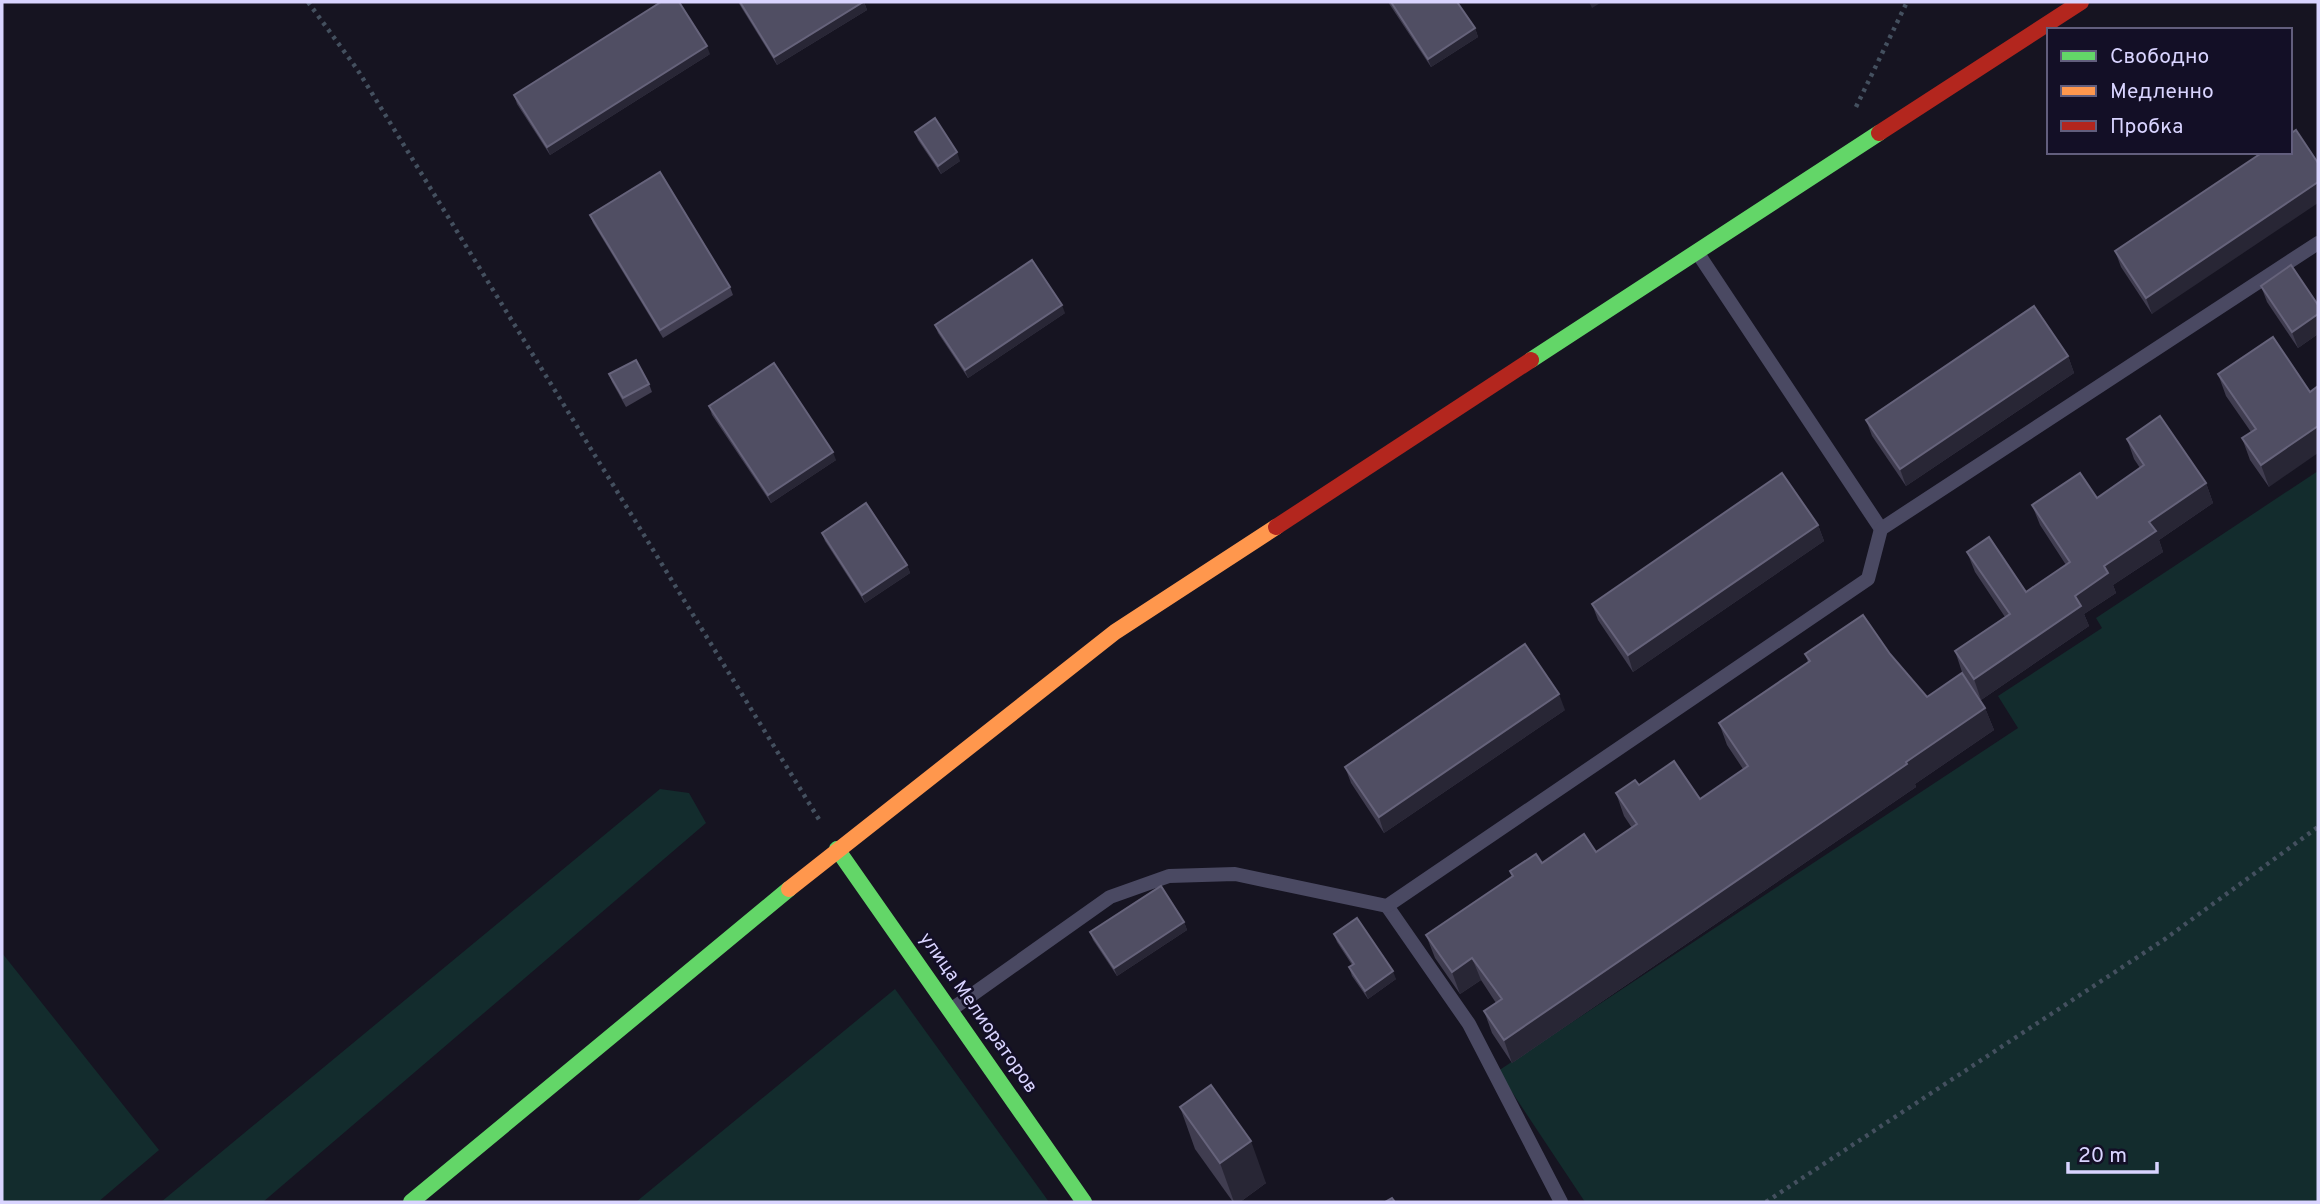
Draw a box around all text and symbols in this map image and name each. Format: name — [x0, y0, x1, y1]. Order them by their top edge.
legend — [2047, 28, 2292, 154]
text: Свободно — [2110, 44, 2209, 71]
text: Медленно — [2110, 79, 2214, 106]
text: Пробка — [2110, 114, 2183, 141]
street label: улица Мелиораторов — [913, 928, 1043, 1098]
scale bar — [2068, 1130, 2157, 1174]
text: 20 m — [2078, 1143, 2127, 1170]

